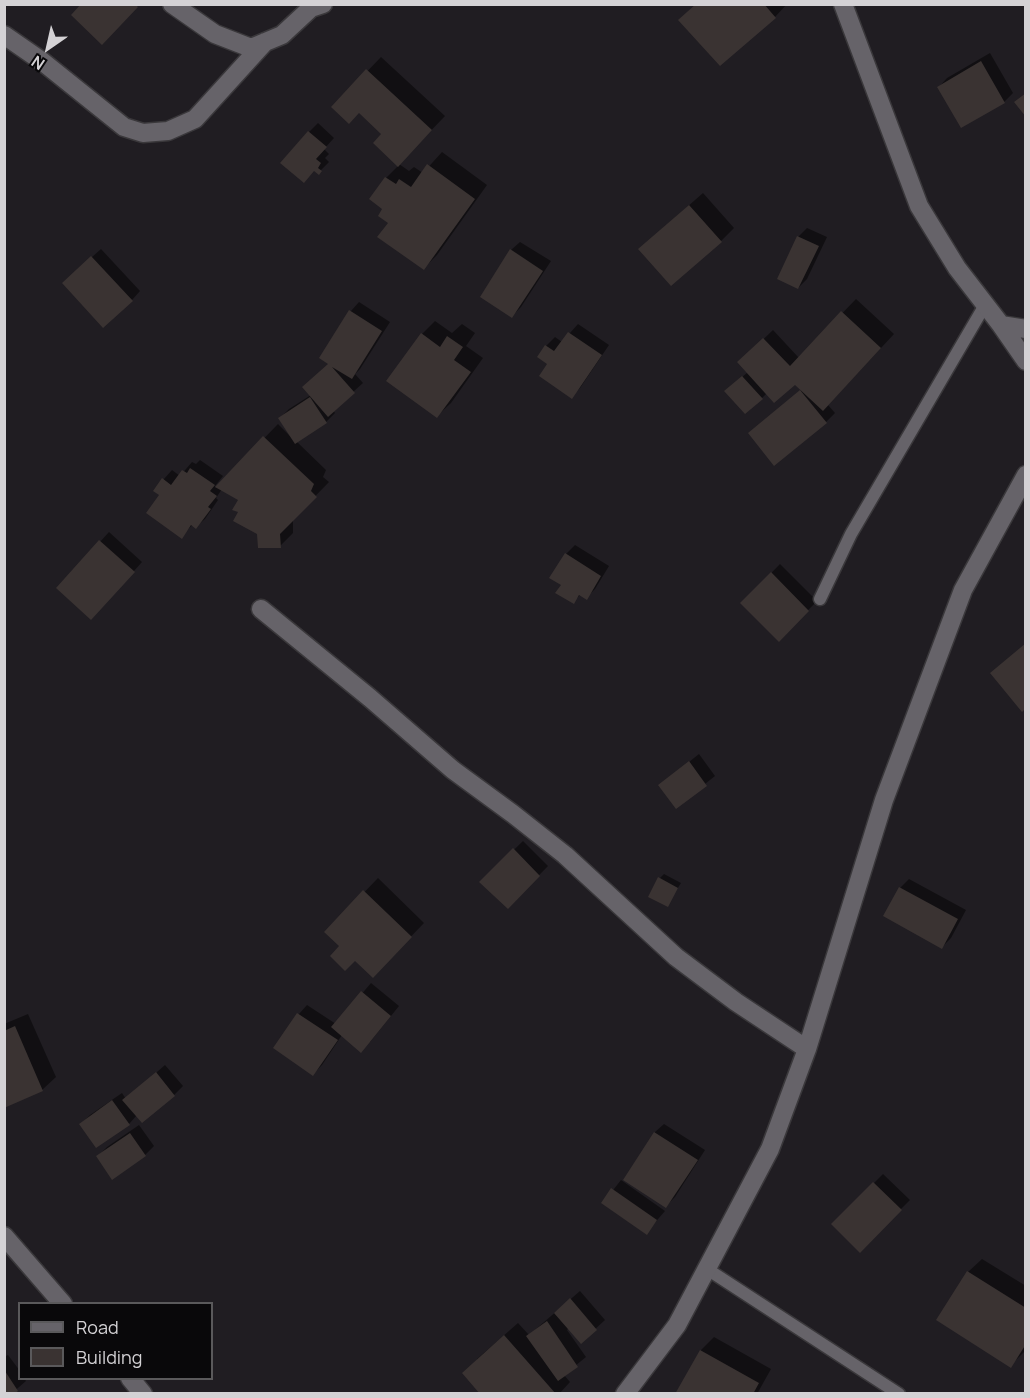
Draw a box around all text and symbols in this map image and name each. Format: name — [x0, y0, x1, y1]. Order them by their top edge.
north arrow — [18, 18, 78, 78]
text: N — [27, 51, 49, 75]
legend — [18, 1302, 213, 1380]
text: Road — [76, 1315, 119, 1339]
text: Building — [76, 1345, 142, 1369]

